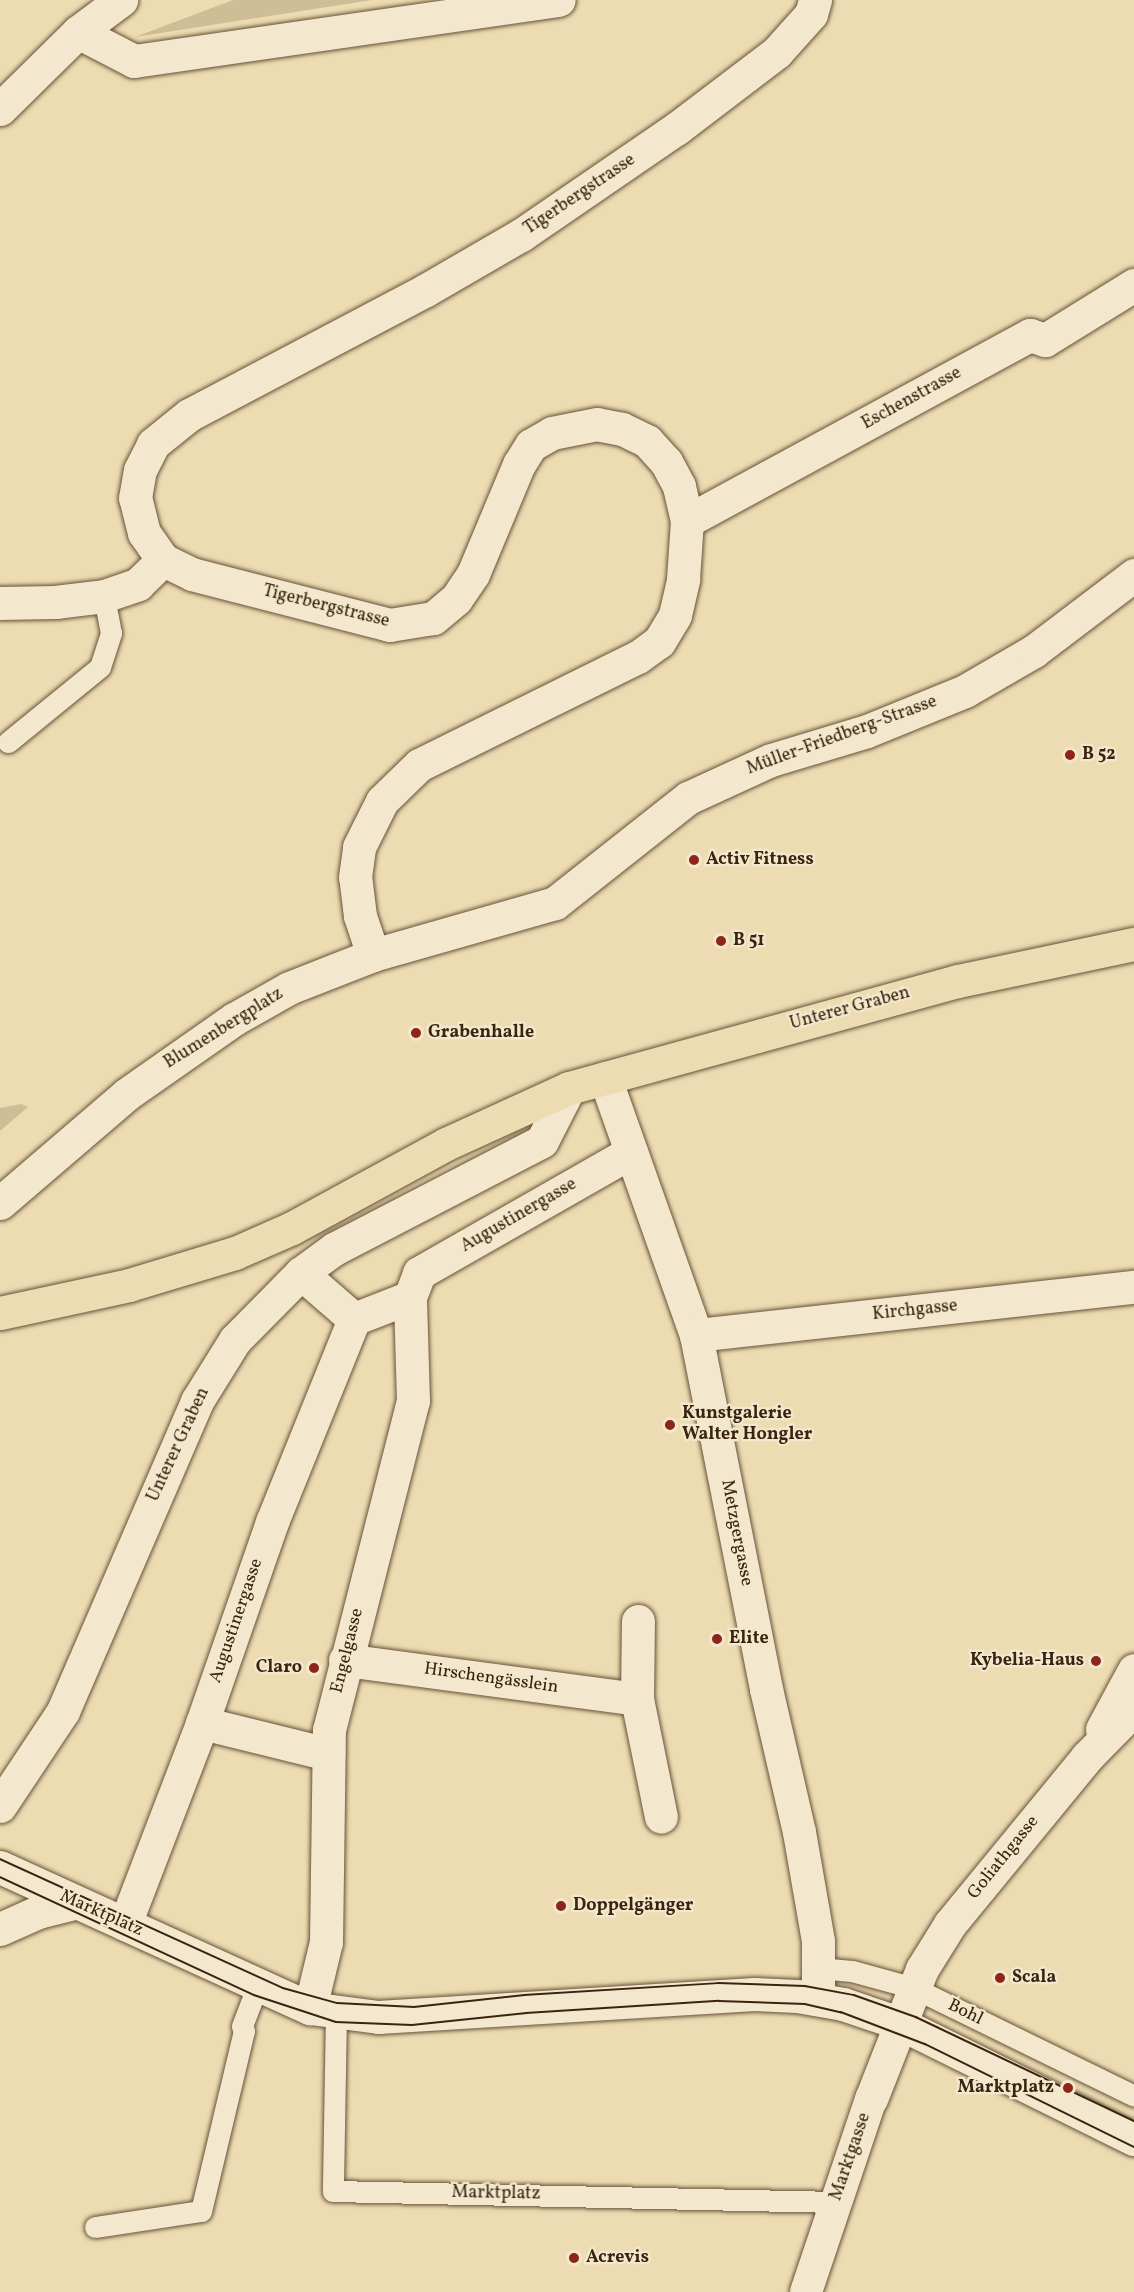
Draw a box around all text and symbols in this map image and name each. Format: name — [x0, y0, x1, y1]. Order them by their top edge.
street label: Tigerbergstrasse — [520, 150, 640, 240]
street label: Eschenstrasse — [858, 363, 966, 435]
street label: Tigerbergstrasse — [260, 581, 392, 633]
street label: Müller-Friedberg-Strasse — [744, 691, 940, 781]
place label: B 52 — [1082, 744, 1116, 766]
marker: B 52 — [1063, 748, 1077, 762]
place label: Activ Fitness — [706, 849, 814, 871]
marker: Activ Fitness — [687, 853, 701, 867]
place label: B 51 — [733, 930, 765, 952]
marker: B 51 — [714, 934, 728, 948]
street label: Unterer Graben — [788, 983, 912, 1035]
street label: Blumenbergplatz — [160, 984, 288, 1074]
place label: Grabenhalle — [428, 1022, 534, 1044]
marker: Grabenhalle — [409, 1026, 423, 1040]
street label: Augustinergasse — [457, 1174, 581, 1258]
street label: Kirchgasse — [871, 1296, 959, 1326]
street label: Unterer Graben — [143, 1384, 215, 1506]
place label: Kunstgalerie Walter Hongler — [682, 1404, 812, 1446]
marker: Kunstgalerie Walter Hongler — [663, 1418, 677, 1432]
street label: Metzgergasse — [715, 1478, 757, 1588]
street label: Augustinergasse — [206, 1556, 268, 1686]
street label: Engelgasse — [327, 1606, 369, 1696]
place label: Elite — [729, 1628, 769, 1650]
marker: Elite — [710, 1632, 724, 1646]
place label: Kybelia-Haus — [970, 1650, 1084, 1672]
marker: Kybelia-Haus — [1089, 1654, 1103, 1668]
place label: Claro — [256, 1657, 302, 1679]
street label: Hirschengässlein — [422, 1659, 560, 1699]
marker: Claro — [307, 1661, 321, 1675]
street label: Goliathgasse — [964, 1812, 1044, 1904]
street label: Marktplatz — [56, 1886, 146, 1942]
place label: Doppelgänger — [573, 1895, 693, 1917]
marker: Doppelgänger — [554, 1899, 568, 1913]
place label: Scala — [1012, 1967, 1056, 1989]
marker: Scala — [993, 1971, 1007, 1985]
street label: Bohl — [944, 1995, 986, 2031]
place label: Marktplatz — [958, 2077, 1054, 2099]
marker: Marktplatz — [1059, 2079, 1077, 2097]
street label: Marktgasse — [826, 2110, 876, 2204]
street label: Marktplatz — [451, 2182, 541, 2206]
place label: Acrevis — [586, 2247, 649, 2269]
marker: Acrevis — [567, 2251, 581, 2265]

